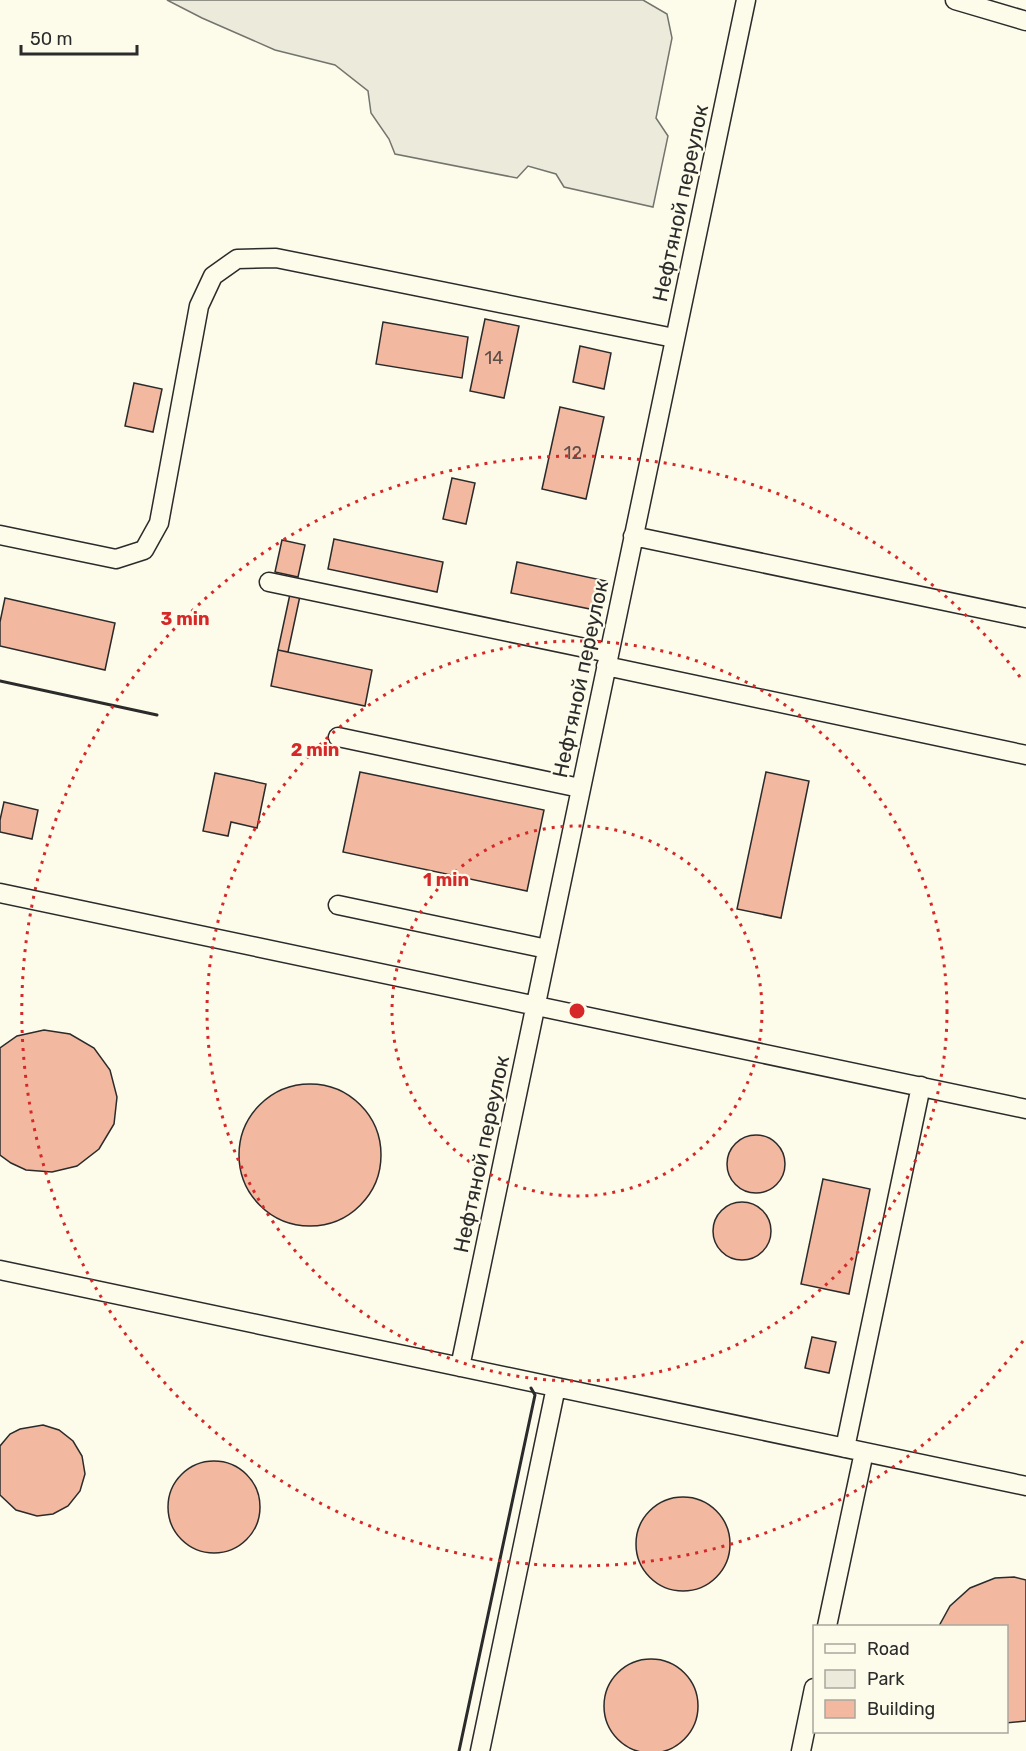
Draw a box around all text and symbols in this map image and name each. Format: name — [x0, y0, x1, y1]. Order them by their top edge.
scale bar — [21, 18, 136, 56]
text: 50 m — [30, 28, 73, 50]
street label: Нефтяной переулок — [647, 102, 713, 304]
house number: 14 — [485, 347, 503, 369]
house number: 12 — [564, 442, 582, 464]
street label: Нефтяной переулок — [547, 578, 613, 780]
text: 3 min — [161, 608, 209, 630]
text: 2 min — [291, 739, 339, 761]
text: 1 min — [423, 869, 469, 891]
centre of rings — [567, 1001, 587, 1021]
street label: Нефтяной переулок — [448, 1053, 514, 1255]
legend — [813, 1625, 1008, 1733]
text: Road — [867, 1638, 910, 1660]
text: Park — [867, 1668, 905, 1690]
text: Building — [867, 1698, 935, 1720]

